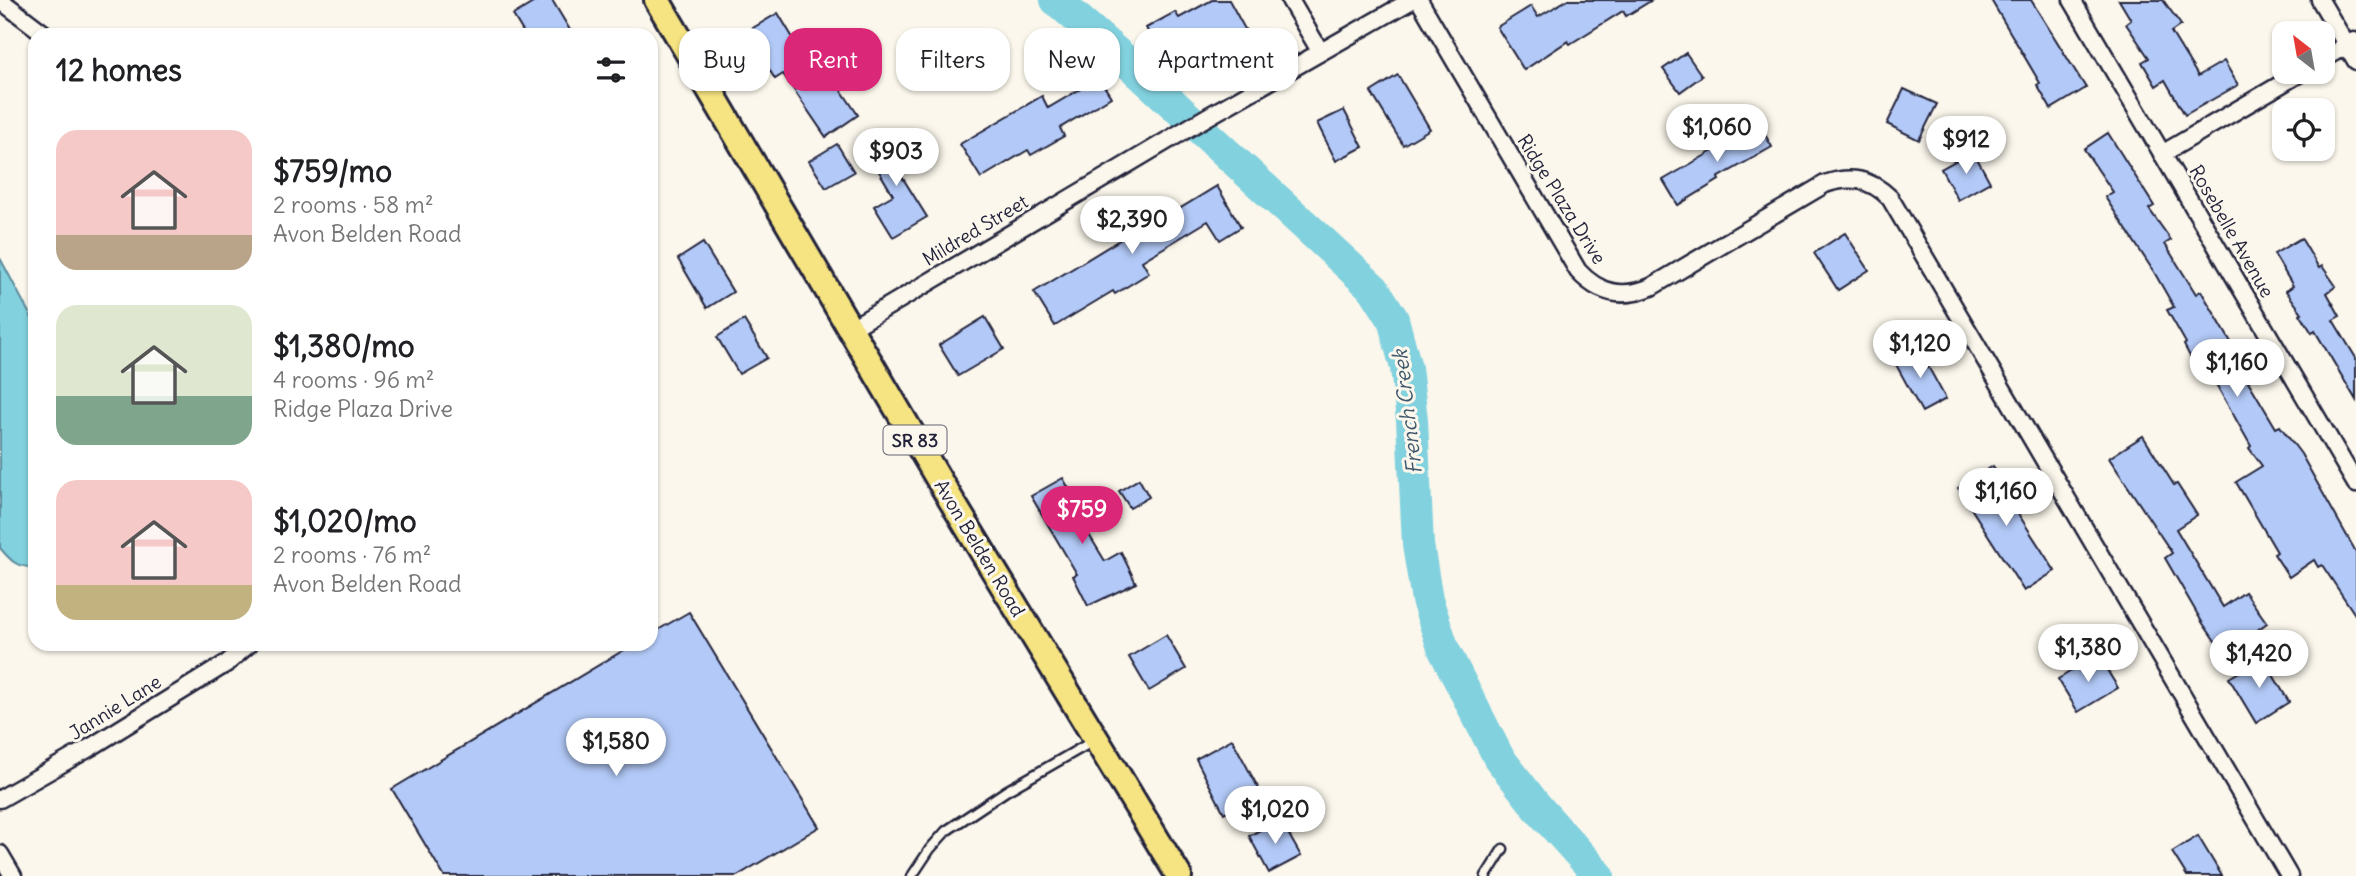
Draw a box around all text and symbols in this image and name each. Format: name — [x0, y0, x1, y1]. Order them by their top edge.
north arrow — [2272, 21, 2334, 84]
map controls — [2272, 21, 2335, 161]
chip: Buy — [679, 28, 770, 91]
chip: Rent — [784, 28, 882, 91]
chip: Filters — [896, 28, 1010, 91]
chip: New — [1024, 28, 1120, 91]
chip: Apartment — [1134, 28, 1298, 91]
text: 12 homes — [56, 51, 182, 89]
icon: filters — [592, 51, 630, 89]
button: locate — [2272, 98, 2335, 161]
pin: $1,060 — [1660, 104, 1774, 164]
text: $1,060 — [1682, 112, 1752, 141]
pin: $912 — [1925, 116, 2007, 176]
text: $912 — [1942, 124, 1990, 153]
pin: $903 — [855, 128, 937, 188]
street label: Ridge Plaza Drive — [1512, 130, 1612, 268]
text: $903 — [869, 136, 923, 165]
text: $759/mo — [273, 152, 392, 190]
icon: home — [112, 158, 196, 242]
street label: Rosebelle Avenue — [2184, 160, 2280, 302]
street label: Mildred Street — [918, 189, 1032, 271]
text: 2 rooms · 58 m² — [273, 190, 434, 219]
pin: $2,390 — [1075, 196, 1189, 256]
text: $2,390 — [1096, 204, 1168, 233]
text: Avon Belden Road — [273, 219, 462, 248]
pin: $1,120 — [1863, 320, 1977, 380]
text: $1,380/mo — [273, 327, 415, 365]
text: $1,120 — [1889, 328, 1951, 357]
icon: home — [112, 333, 196, 417]
pin: $1,160 — [2180, 340, 2294, 399]
water label: French Creek — [1386, 347, 1428, 476]
text: $1,160 — [2206, 347, 2268, 376]
text: 4 rooms · 96 m² — [273, 365, 434, 394]
text: Ridge Plaza Drive — [273, 394, 453, 423]
road number: SR 83 — [884, 426, 946, 454]
pin: $1,160 — [1949, 468, 2063, 528]
street label: Avon Belden Road — [930, 475, 1030, 621]
text: $1,160 — [1975, 476, 2037, 505]
pin: $759 — [1041, 486, 1123, 546]
text: $759 — [1057, 494, 1107, 523]
text: $1,020/mo — [273, 502, 417, 540]
icon: home — [112, 508, 196, 592]
text: 2 rooms · 76 m² — [273, 540, 431, 569]
text: Avon Belden Road — [273, 569, 462, 598]
pin: $1,380 — [2031, 624, 2145, 684]
pin: $1,420 — [2202, 630, 2316, 690]
text: $1,380 — [2054, 632, 2122, 661]
text: $1,420 — [2226, 638, 2292, 667]
street label: Jannie Lane — [65, 669, 165, 745]
pin: $1,580 — [559, 718, 673, 778]
text: $1,580 — [582, 726, 650, 755]
pin: $1,020 — [1218, 786, 1332, 846]
text: $1,020 — [1240, 794, 1310, 823]

